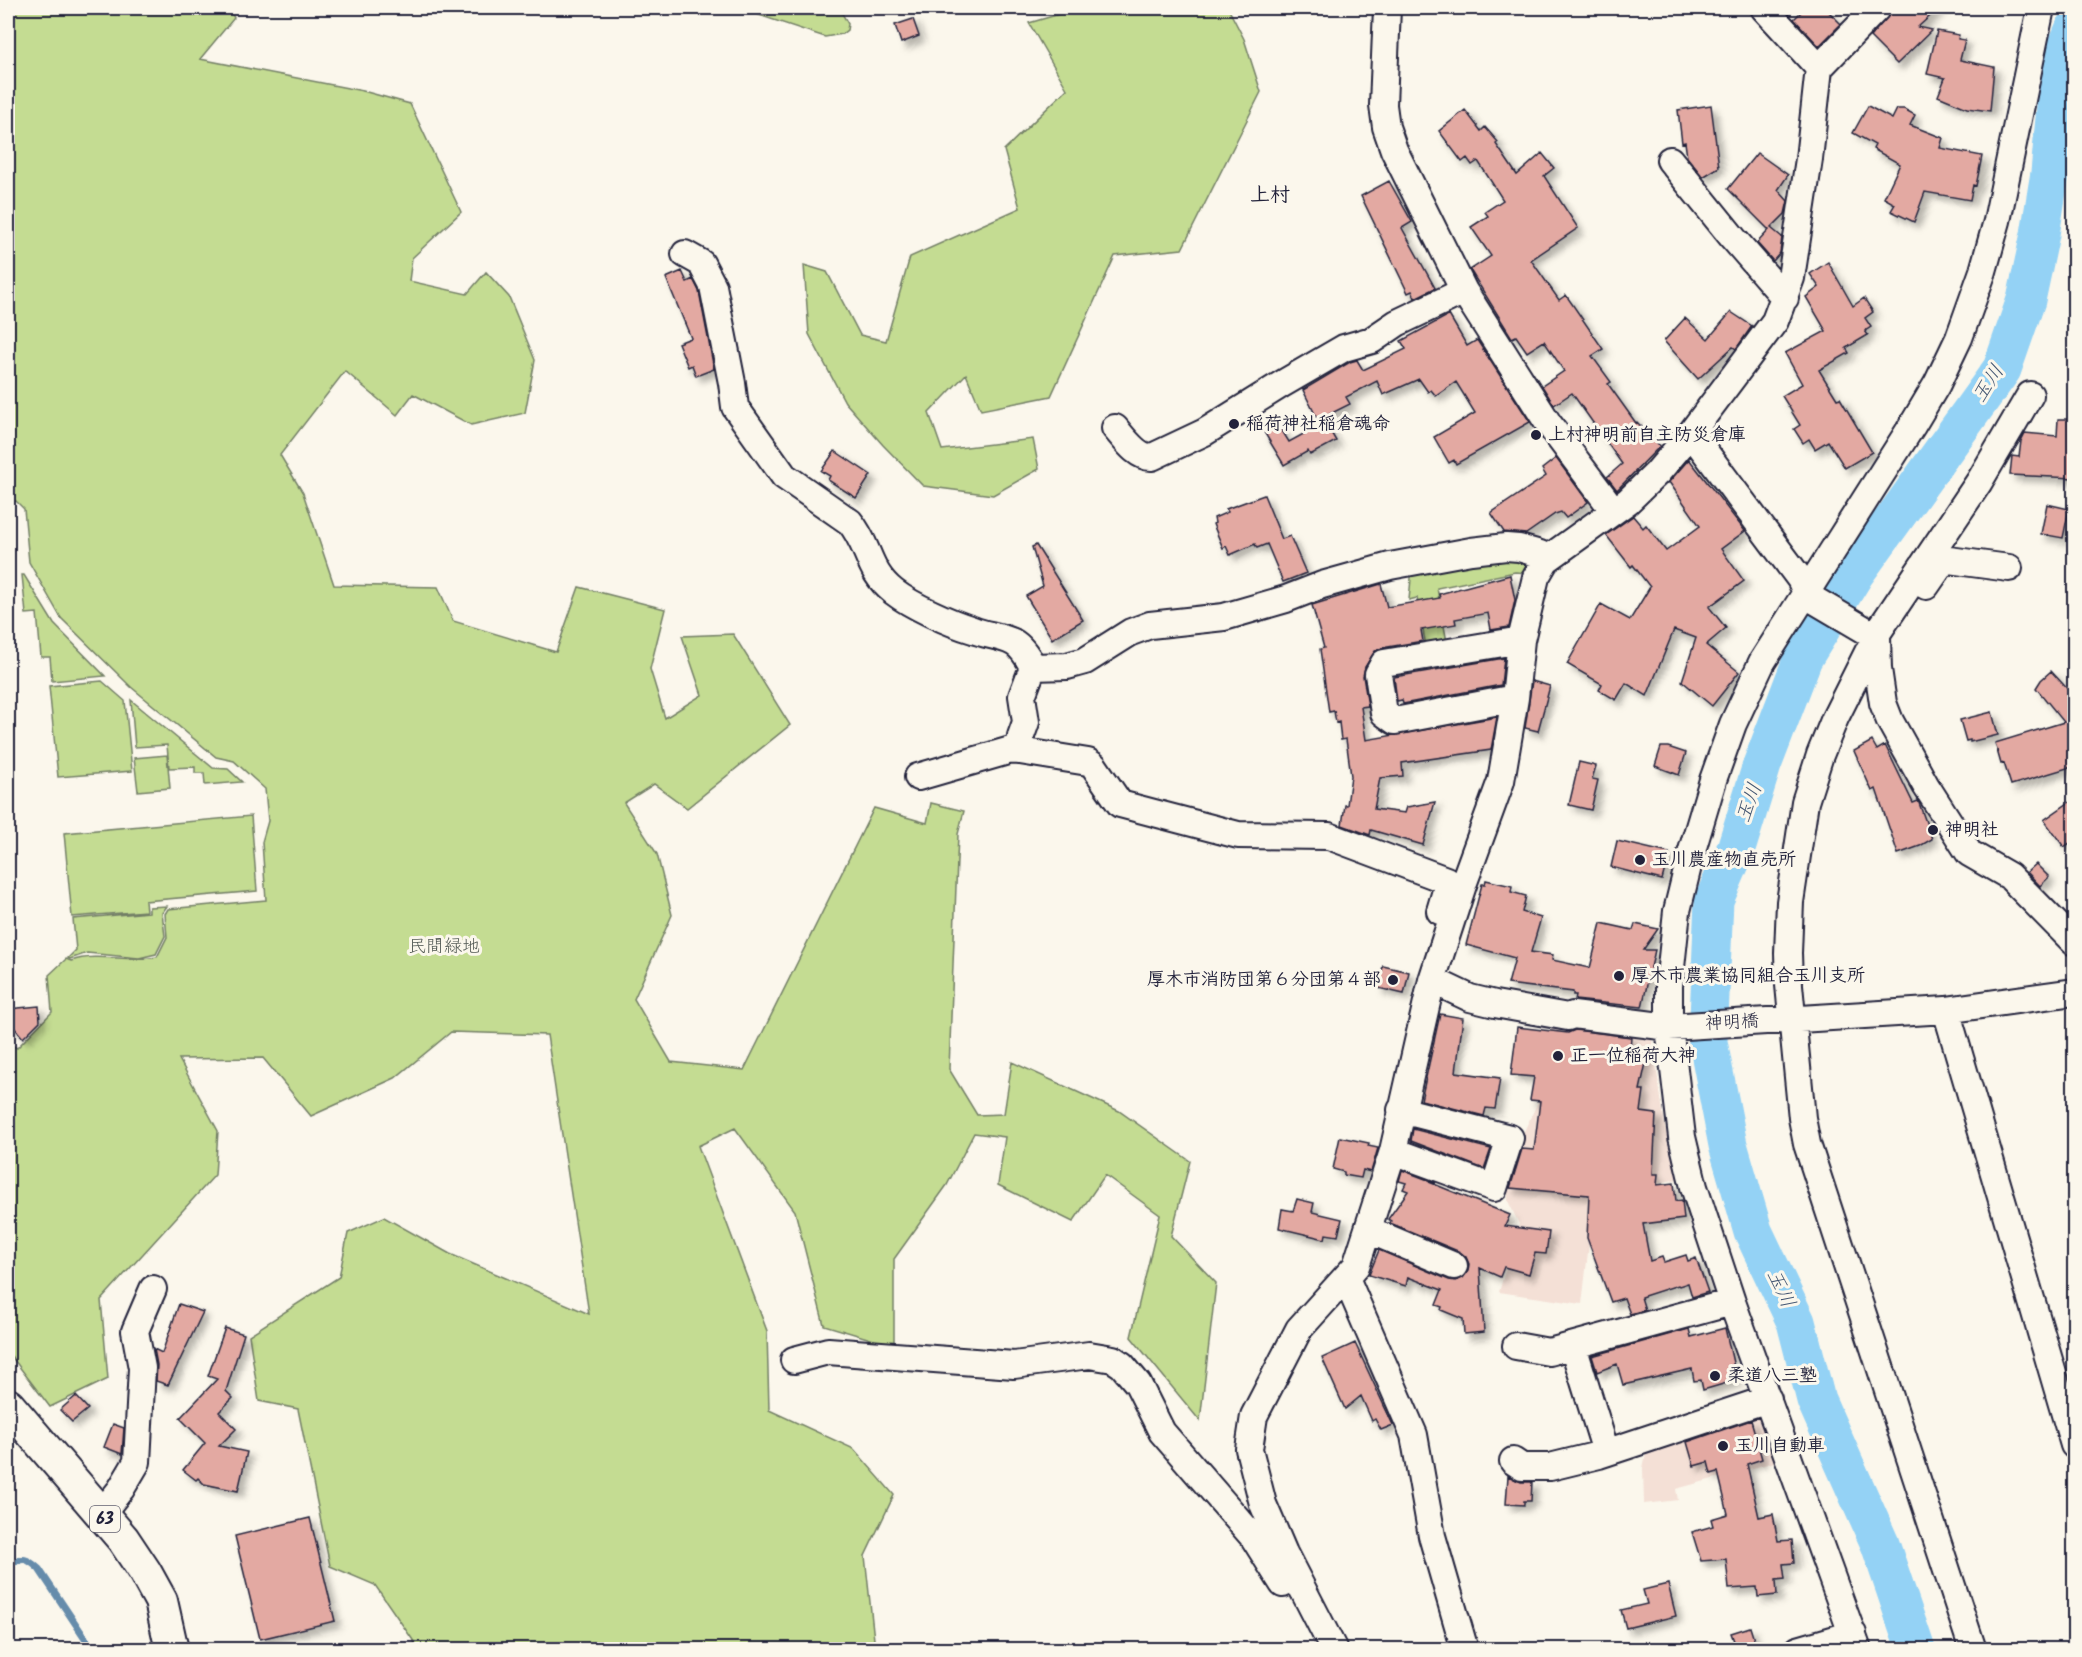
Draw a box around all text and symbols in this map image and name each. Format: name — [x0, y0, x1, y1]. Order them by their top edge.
district label: 上村 — [1250, 180, 1290, 212]
water label: 玉川 — [1965, 359, 2013, 409]
place label: 稲荷神社稲倉魂命 — [1246, 410, 1390, 439]
marker: 稲荷神社稲倉魂命 — [1227, 417, 1241, 431]
place label: 上村神明前自主防災倉庫 — [1548, 421, 1746, 450]
marker: 上村神明前自主防災倉庫 — [1529, 428, 1543, 442]
water label: 玉川 — [1728, 779, 1772, 827]
place label: 神明社 — [1945, 816, 1999, 845]
marker: 神明社 — [1926, 823, 1940, 837]
place label: 玉川農産物直売所 — [1652, 846, 1796, 875]
marker: 玉川農産物直売所 — [1633, 853, 1647, 867]
park label: 民間緑地 — [408, 933, 480, 962]
place label: 厚木市農業協同組合玉川支所 — [1631, 962, 1865, 991]
place label: 厚木市消防団第６分団第４部 — [1147, 966, 1381, 995]
marker: 厚木市農業協同組合玉川支所 — [1612, 969, 1626, 983]
marker: 厚木市消防団第６分団第４部 — [1386, 973, 1400, 987]
street label: 神明橋 — [1704, 1007, 1760, 1039]
place label: 正一位稲荷大神 — [1570, 1042, 1696, 1071]
marker: 正一位稲荷大神 — [1551, 1049, 1565, 1063]
water label: 玉川 — [1757, 1264, 1803, 1314]
place label: 柔道八三塾 — [1727, 1362, 1817, 1391]
marker: 柔道八三塾 — [1708, 1369, 1722, 1383]
place label: 玉川自動車 — [1735, 1432, 1825, 1461]
marker: 玉川自動車 — [1716, 1439, 1730, 1453]
road number: 63 — [90, 1506, 120, 1532]

